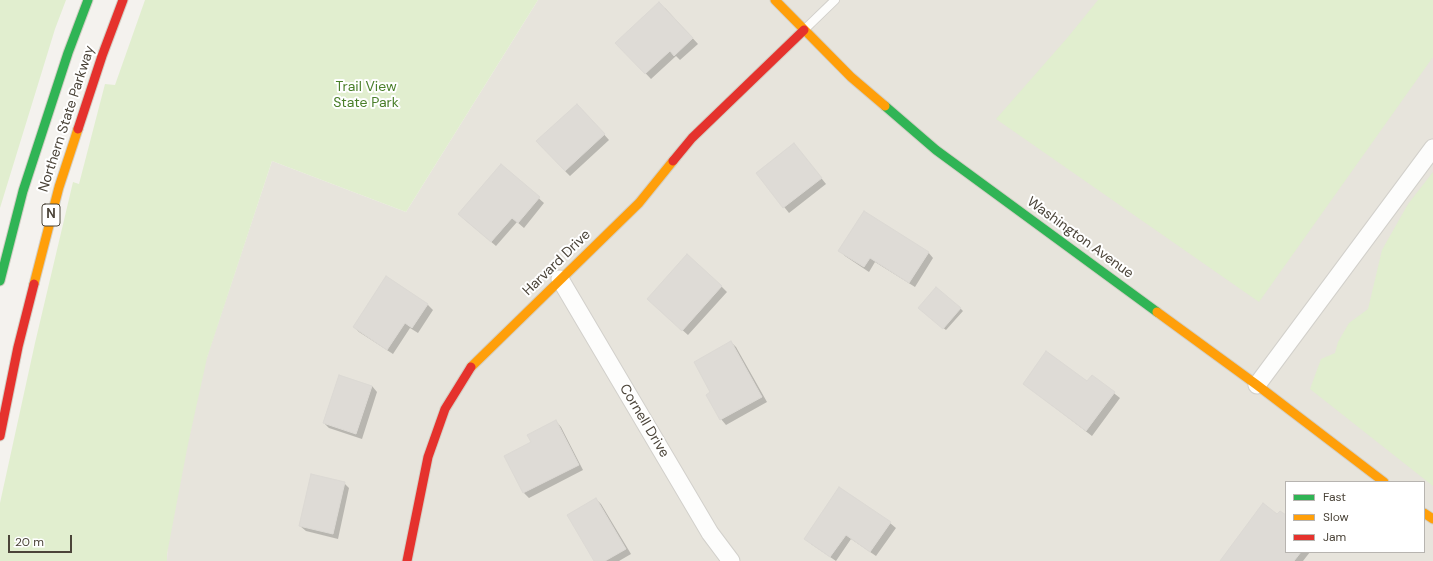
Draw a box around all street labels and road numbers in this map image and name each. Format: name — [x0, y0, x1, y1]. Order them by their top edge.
street label: Northern State Parkway — [35, 44, 99, 194]
street label: Washington Avenue — [1023, 194, 1137, 282]
road number: N — [42, 204, 60, 226]
street label: Harvard Drive — [520, 227, 594, 299]
street label: Cornell Drive — [616, 381, 672, 461]

